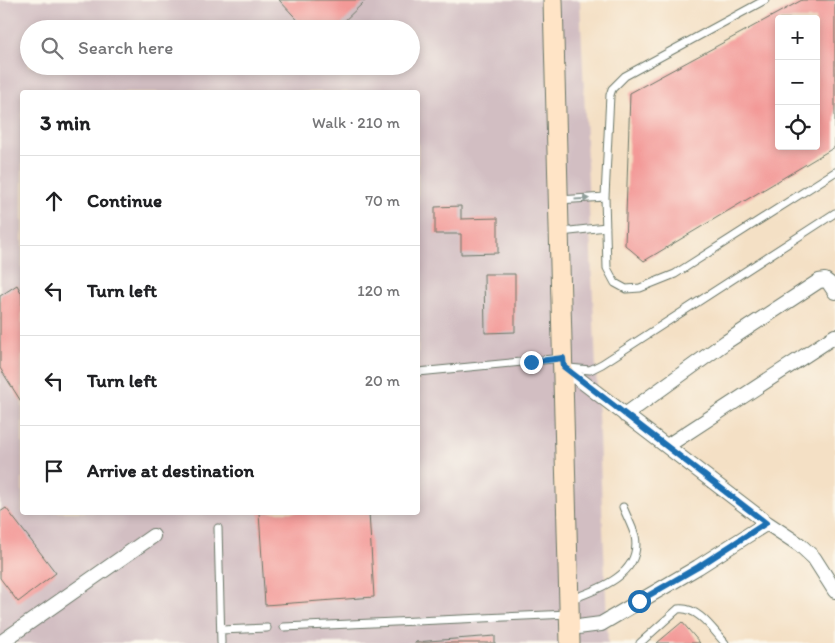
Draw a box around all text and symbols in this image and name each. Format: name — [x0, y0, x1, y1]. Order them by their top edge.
map controls — [775, 15, 820, 150]
button: + — [775, 15, 820, 60]
search box — [20, 20, 420, 75]
icon: search — [38, 34, 66, 62]
text: Search here — [78, 36, 173, 59]
button: − — [775, 60, 820, 105]
button: locate — [775, 105, 820, 150]
text: 3 min — [40, 110, 90, 135]
text: Walk · 210 m — [312, 113, 400, 132]
icon: ahead — [40, 187, 68, 215]
text: Continue — [87, 189, 162, 212]
text: 70 m — [365, 191, 400, 210]
one-way arrow — [574, 194, 590, 202]
icon: left — [40, 277, 68, 305]
text: Turn left — [87, 279, 157, 302]
text: 120 m — [357, 281, 400, 300]
route end — [520, 351, 543, 374]
icon: left — [40, 367, 68, 395]
text: Turn left — [87, 369, 157, 392]
text: 20 m — [365, 371, 400, 390]
icon: arrive — [40, 457, 68, 485]
text: Arrive at destination — [87, 459, 254, 482]
route start — [628, 590, 651, 613]

